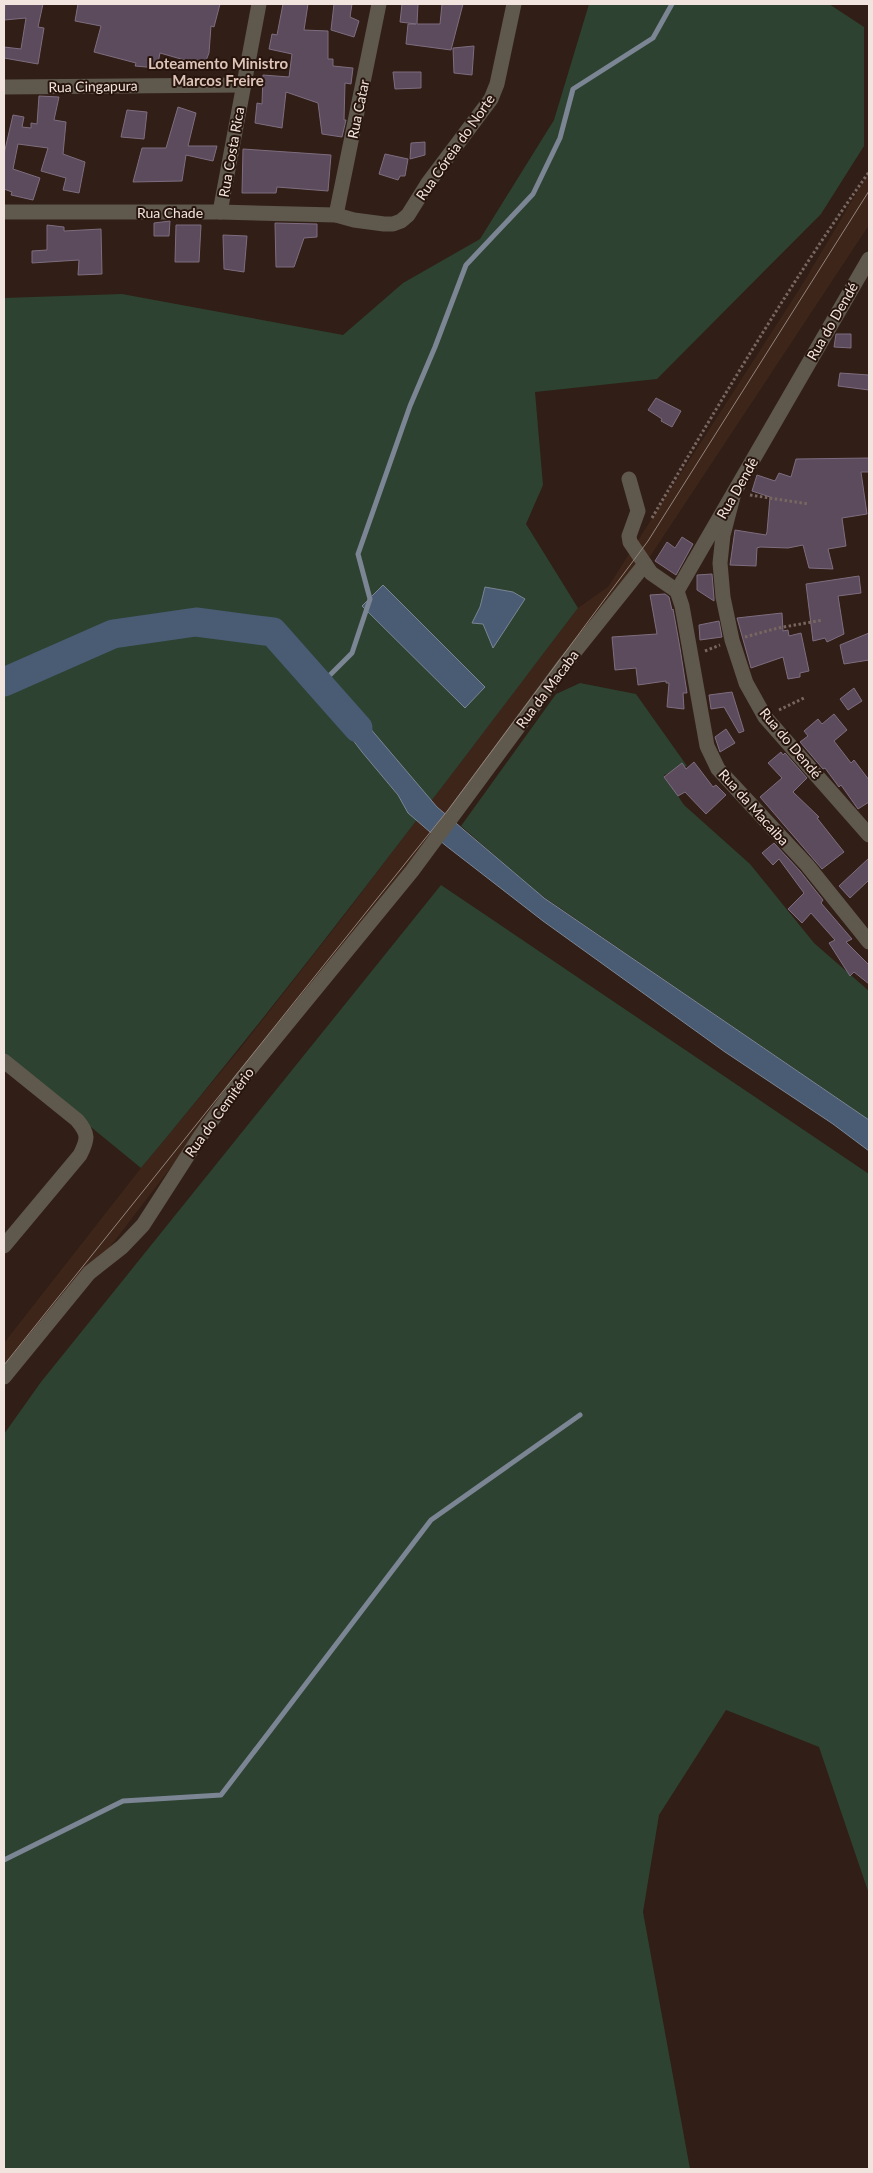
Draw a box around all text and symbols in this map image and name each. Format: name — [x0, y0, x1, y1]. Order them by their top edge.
district label: Loteamento Ministro Marcos Freire — [148, 54, 288, 89]
street label: Rua Cingapura — [48, 77, 138, 95]
street label: Rua Catar — [343, 78, 373, 140]
street label: Rua Córeia do Norte — [412, 91, 498, 203]
street label: Rua Costa Rica — [215, 106, 247, 198]
street label: Rua Chade — [137, 204, 203, 221]
street label: Rua do Dendé — [803, 279, 861, 363]
street label: Rua Dendê — [713, 454, 761, 522]
street label: Rua da Macaba — [512, 647, 582, 731]
street label: Rua do Dendé — [756, 704, 826, 782]
street label: Rua da Macaiba — [715, 765, 793, 849]
street label: Rua do Cemitério — [181, 1064, 257, 1160]

